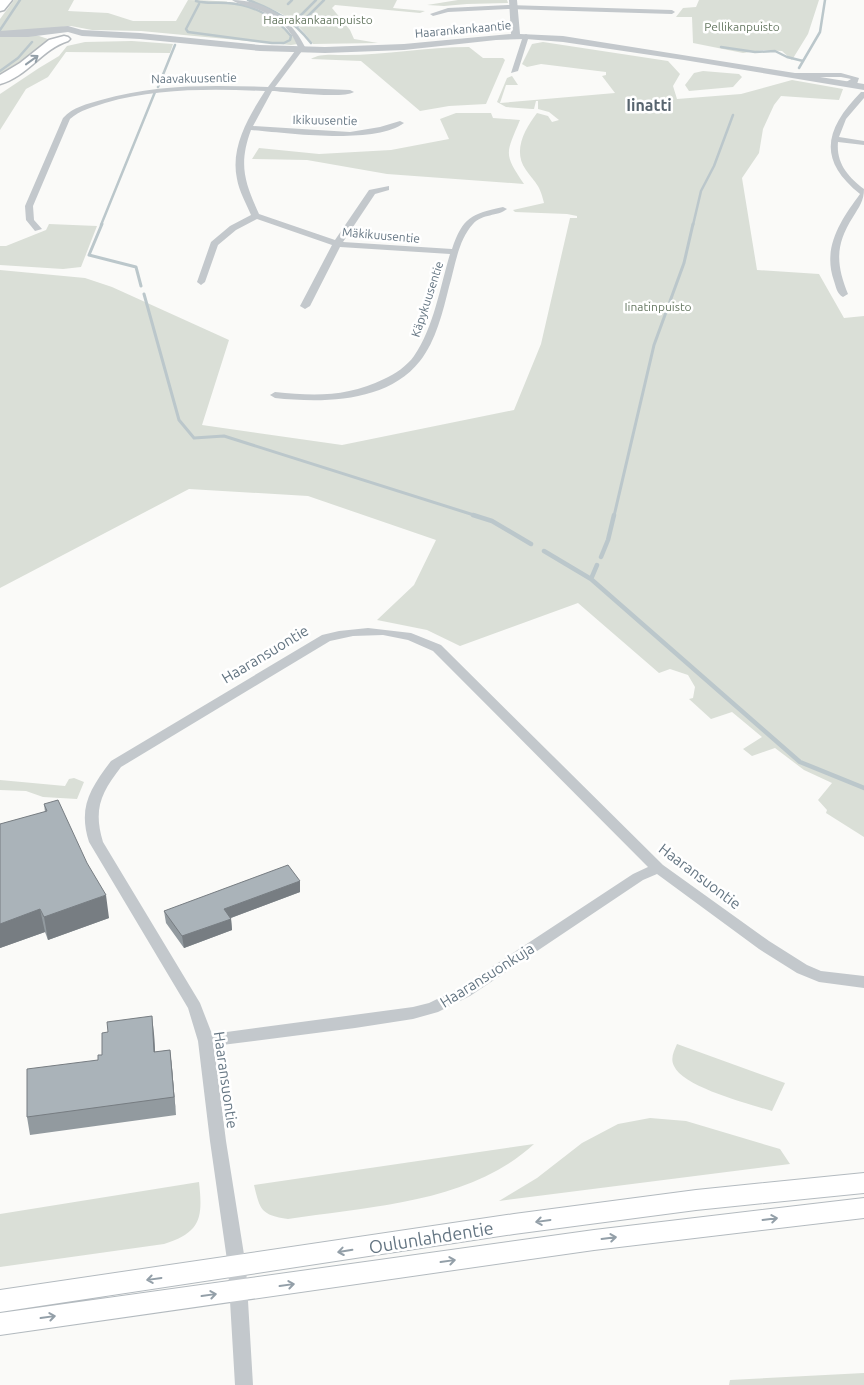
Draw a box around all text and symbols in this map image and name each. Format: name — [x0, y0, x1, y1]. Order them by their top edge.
park label: Haarakankaanpuisto — [263, 13, 373, 26]
street label: Haarankankaantie — [414, 18, 512, 40]
park label: Pellikanpuisto — [704, 20, 780, 33]
one-way arrow — [25, 55, 39, 65]
street label: Naavakuusentie — [151, 71, 237, 85]
district label: Iinatti — [626, 96, 672, 114]
street label: Ikikuusentie — [293, 113, 357, 127]
street label: Mäkikuusentie — [341, 225, 421, 245]
street label: Käpykuusentie — [409, 259, 445, 339]
park label: Iinatinpuisto — [624, 300, 692, 313]
street label: Haaransuontie — [219, 621, 311, 687]
street label: Haaransuontie — [656, 840, 744, 912]
street label: Haaransuonkuja — [437, 939, 537, 1011]
street label: Haaransuontie — [211, 1030, 241, 1130]
one-way arrow — [762, 1214, 778, 1224]
one-way arrow — [536, 1216, 552, 1226]
street label: Oulunlahdentie — [367, 1217, 495, 1257]
one-way arrow — [601, 1233, 617, 1243]
one-way arrow — [337, 1246, 353, 1256]
one-way arrow — [440, 1256, 456, 1266]
one-way arrow — [146, 1274, 162, 1284]
one-way arrow — [279, 1280, 295, 1290]
one-way arrow — [201, 1290, 217, 1300]
one-way arrow — [40, 1312, 56, 1322]

